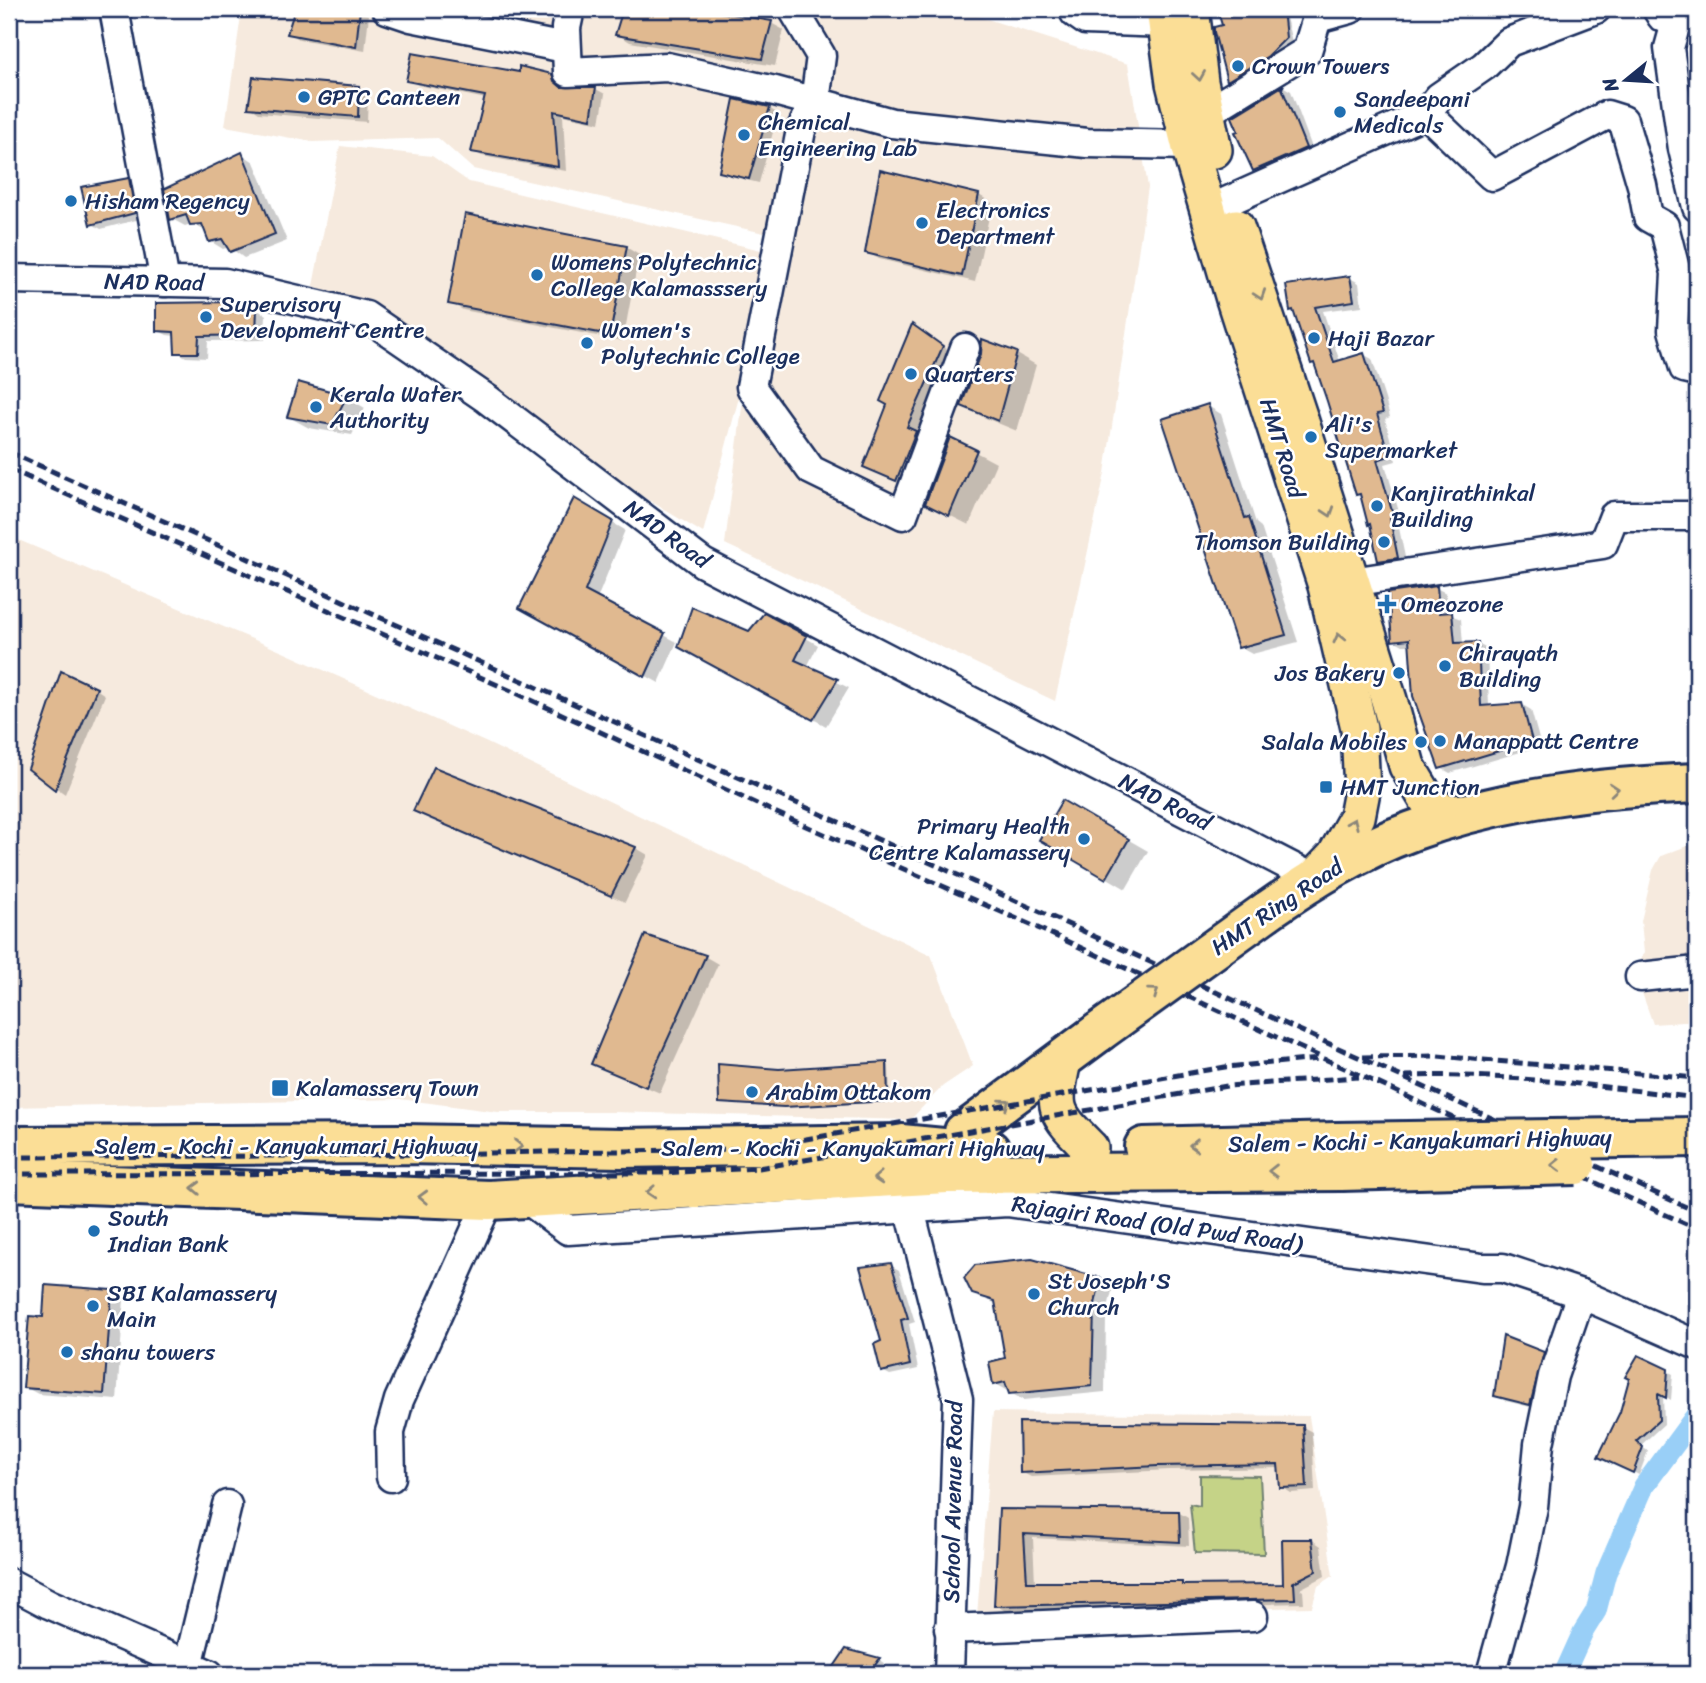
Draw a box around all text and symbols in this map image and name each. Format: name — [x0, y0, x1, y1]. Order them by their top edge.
place label: Crown Towers — [1252, 46, 1390, 87]
north arrow — [1590, 46, 1660, 116]
marker: Crown Towers — [1230, 58, 1246, 74]
one-way arrow — [1191, 70, 1206, 82]
text: N — [1592, 73, 1628, 97]
place label: GPTC Canteen — [318, 77, 461, 118]
place label: Sandeepani Medicals — [1354, 79, 1471, 146]
marker: GPTC Canteen — [296, 89, 312, 105]
place label: Chemical Engineering Lab — [758, 102, 917, 169]
marker: Sandeepani Medicals — [1332, 104, 1348, 120]
marker: Chemical Engineering Lab — [736, 127, 752, 143]
place label: Hisham Regency — [85, 181, 250, 222]
place label: Electronics Department — [936, 190, 1056, 257]
marker: Hisham Regency — [63, 193, 79, 209]
marker: Electronics Department — [914, 215, 930, 231]
place label: Womens Polytechnic College Kalamasssery — [551, 242, 767, 309]
street label: NAD Road — [104, 261, 206, 303]
marker: Womens Polytechnic College Kalamasssery — [529, 267, 545, 283]
place label: Supervisory Development Centre — [220, 284, 424, 351]
one-way arrow — [1252, 289, 1266, 301]
marker: Supervisory Development Centre — [198, 309, 214, 325]
place label: Women's Polytechnic College — [601, 310, 800, 377]
place label: Haji Bazar — [1328, 318, 1435, 359]
marker: Haji Bazar — [1306, 330, 1322, 346]
marker: Women's Polytechnic College — [579, 335, 595, 351]
place label: Quarters — [925, 354, 1015, 395]
marker: Quarters — [903, 366, 919, 382]
place label: Kerala Water Authority — [329, 374, 462, 441]
street label: HMT Road — [1247, 393, 1317, 505]
marker: Kerala Water Authority — [308, 399, 324, 415]
place label: Ali's Supermarket — [1324, 404, 1459, 471]
marker: Ali's Supermarket — [1303, 429, 1319, 445]
place label: Kanjirathinkal Building — [1391, 473, 1535, 540]
street label: NAD Road — [615, 488, 721, 581]
marker: Kanjirathinkal Building — [1369, 498, 1385, 514]
one-way arrow — [1321, 505, 1335, 518]
place label: Thomson Building — [1194, 522, 1370, 563]
marker: Thomson Building — [1376, 534, 1392, 550]
place label: Omeozone — [1401, 584, 1504, 625]
marker: Omeozone — [1379, 596, 1395, 612]
one-way arrow — [1333, 632, 1347, 644]
place label: Chirayath Building — [1459, 633, 1558, 700]
place label: Jos Bakery — [1274, 653, 1385, 694]
marker: Chirayath Building — [1437, 658, 1453, 674]
marker: Jos Bakery — [1391, 665, 1407, 681]
place label: Manappatt Centre — [1454, 721, 1639, 762]
place label: Salala Mobiles — [1262, 722, 1407, 763]
marker: Manappatt Centre — [1432, 733, 1448, 749]
marker: Salala Mobiles — [1413, 734, 1429, 750]
street label: NAD Road — [1111, 761, 1220, 844]
place label: HMT Junction — [1340, 767, 1480, 808]
marker: HMT Junction — [1318, 779, 1334, 795]
one-way arrow — [1609, 782, 1620, 797]
place label: Primary Health Centre Kalamassery — [869, 806, 1070, 873]
one-way arrow — [1345, 818, 1359, 830]
marker: Primary Health Centre Kalamassery — [1076, 831, 1092, 847]
street label: HMT Ring Road — [1202, 846, 1353, 967]
one-way arrow — [1146, 988, 1159, 1001]
place label: Kalamassery Town — [296, 1068, 479, 1109]
place label: Arabim Ottakom — [765, 1072, 931, 1113]
marker: Kalamassery Town — [270, 1078, 290, 1098]
marker: Arabim Ottakom — [744, 1084, 760, 1100]
one-way arrow — [997, 1098, 1010, 1111]
street label: Salem - Kochi - Kanyakumari Highway — [1228, 1117, 1612, 1165]
street label: Salem - Kochi - Kanyakumari Highway — [94, 1126, 478, 1167]
street label: Salem - Kochi - Kanyakumari Highway — [661, 1128, 1045, 1169]
one-way arrow — [513, 1138, 524, 1154]
one-way arrow — [1188, 1138, 1199, 1153]
one-way arrow — [1550, 1158, 1561, 1173]
one-way arrow — [1267, 1164, 1278, 1179]
one-way arrow — [872, 1170, 883, 1185]
one-way arrow — [190, 1181, 201, 1196]
street label: Rajagiri Road (Old Pwd Road) — [1009, 1183, 1307, 1265]
one-way arrow — [645, 1184, 656, 1199]
one-way arrow — [418, 1190, 429, 1205]
place label: South Indian Bank — [107, 1198, 229, 1265]
marker: South Indian Bank — [86, 1223, 102, 1239]
place label: St Joseph'S Church — [1048, 1261, 1171, 1328]
place label: SBI Kalamassery Main — [107, 1273, 277, 1340]
marker: St Joseph'S Church — [1026, 1286, 1042, 1302]
marker: SBI Kalamassery Main — [85, 1298, 101, 1314]
place label: shanu towers — [80, 1332, 216, 1373]
marker: shanu towers — [59, 1344, 75, 1360]
street label: School Avenue Road — [931, 1399, 975, 1603]

